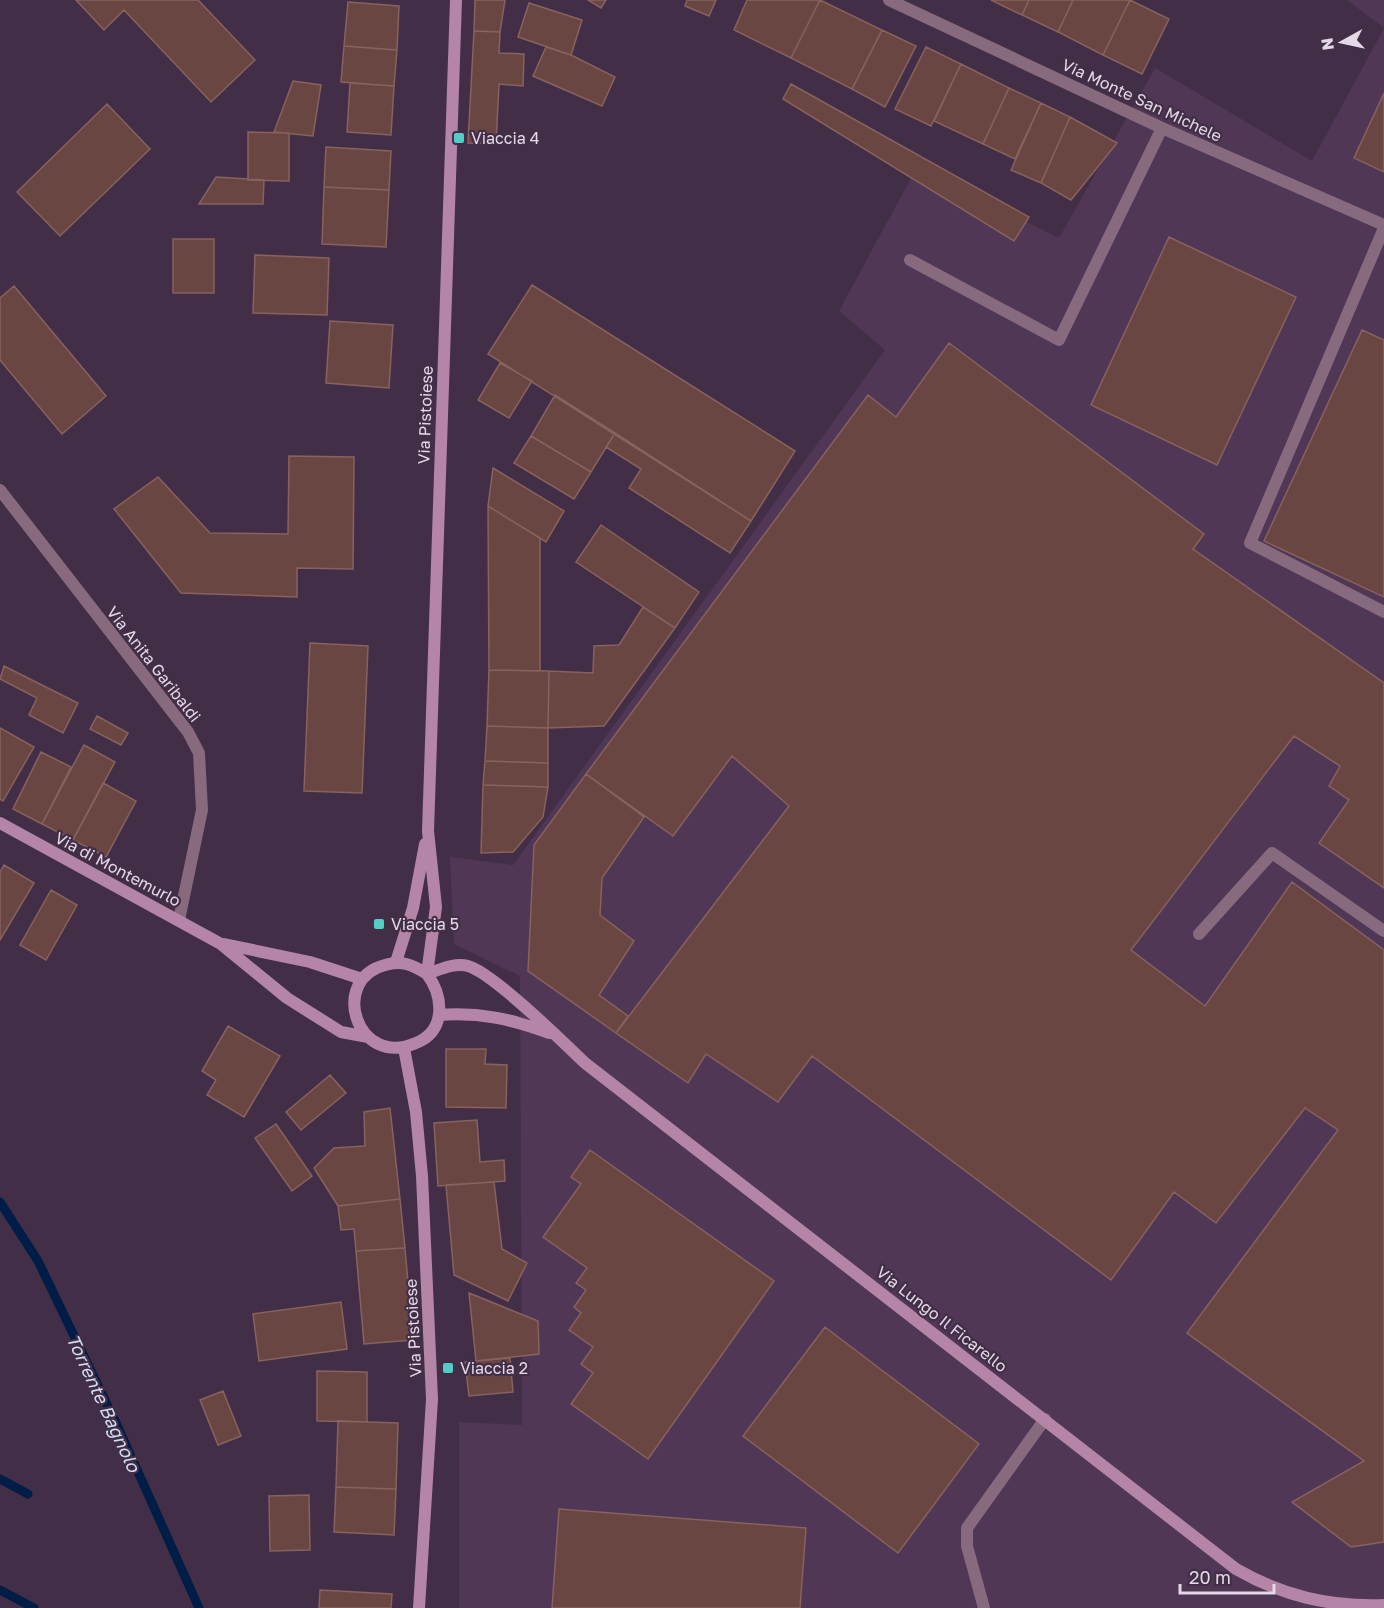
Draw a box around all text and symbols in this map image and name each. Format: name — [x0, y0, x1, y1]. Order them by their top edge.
north arrow — [1312, 12, 1372, 72]
text: N — [1316, 37, 1338, 52]
street label: Via Monte San Michele — [1059, 54, 1225, 146]
place label: Viaccia 4 — [471, 128, 540, 148]
marker: Viaccia 4 — [452, 131, 466, 145]
street label: Via Pistoiese — [413, 365, 437, 465]
street label: Via Anita Garibaldi — [103, 602, 205, 726]
street label: Via di Montemurlo — [52, 827, 184, 911]
place label: Viaccia 5 — [391, 914, 459, 934]
marker: Viaccia 5 — [372, 917, 386, 931]
street label: Via Lungo Il Ficarello — [873, 1262, 1011, 1376]
street label: Via Pistoiese — [400, 1278, 426, 1378]
water label: Torrente Bagnolo — [62, 1331, 146, 1476]
place label: Viaccia 2 — [460, 1358, 528, 1378]
marker: Viaccia 2 — [441, 1361, 455, 1375]
scale bar — [1180, 1557, 1274, 1595]
text: 20 m — [1189, 1566, 1231, 1588]

